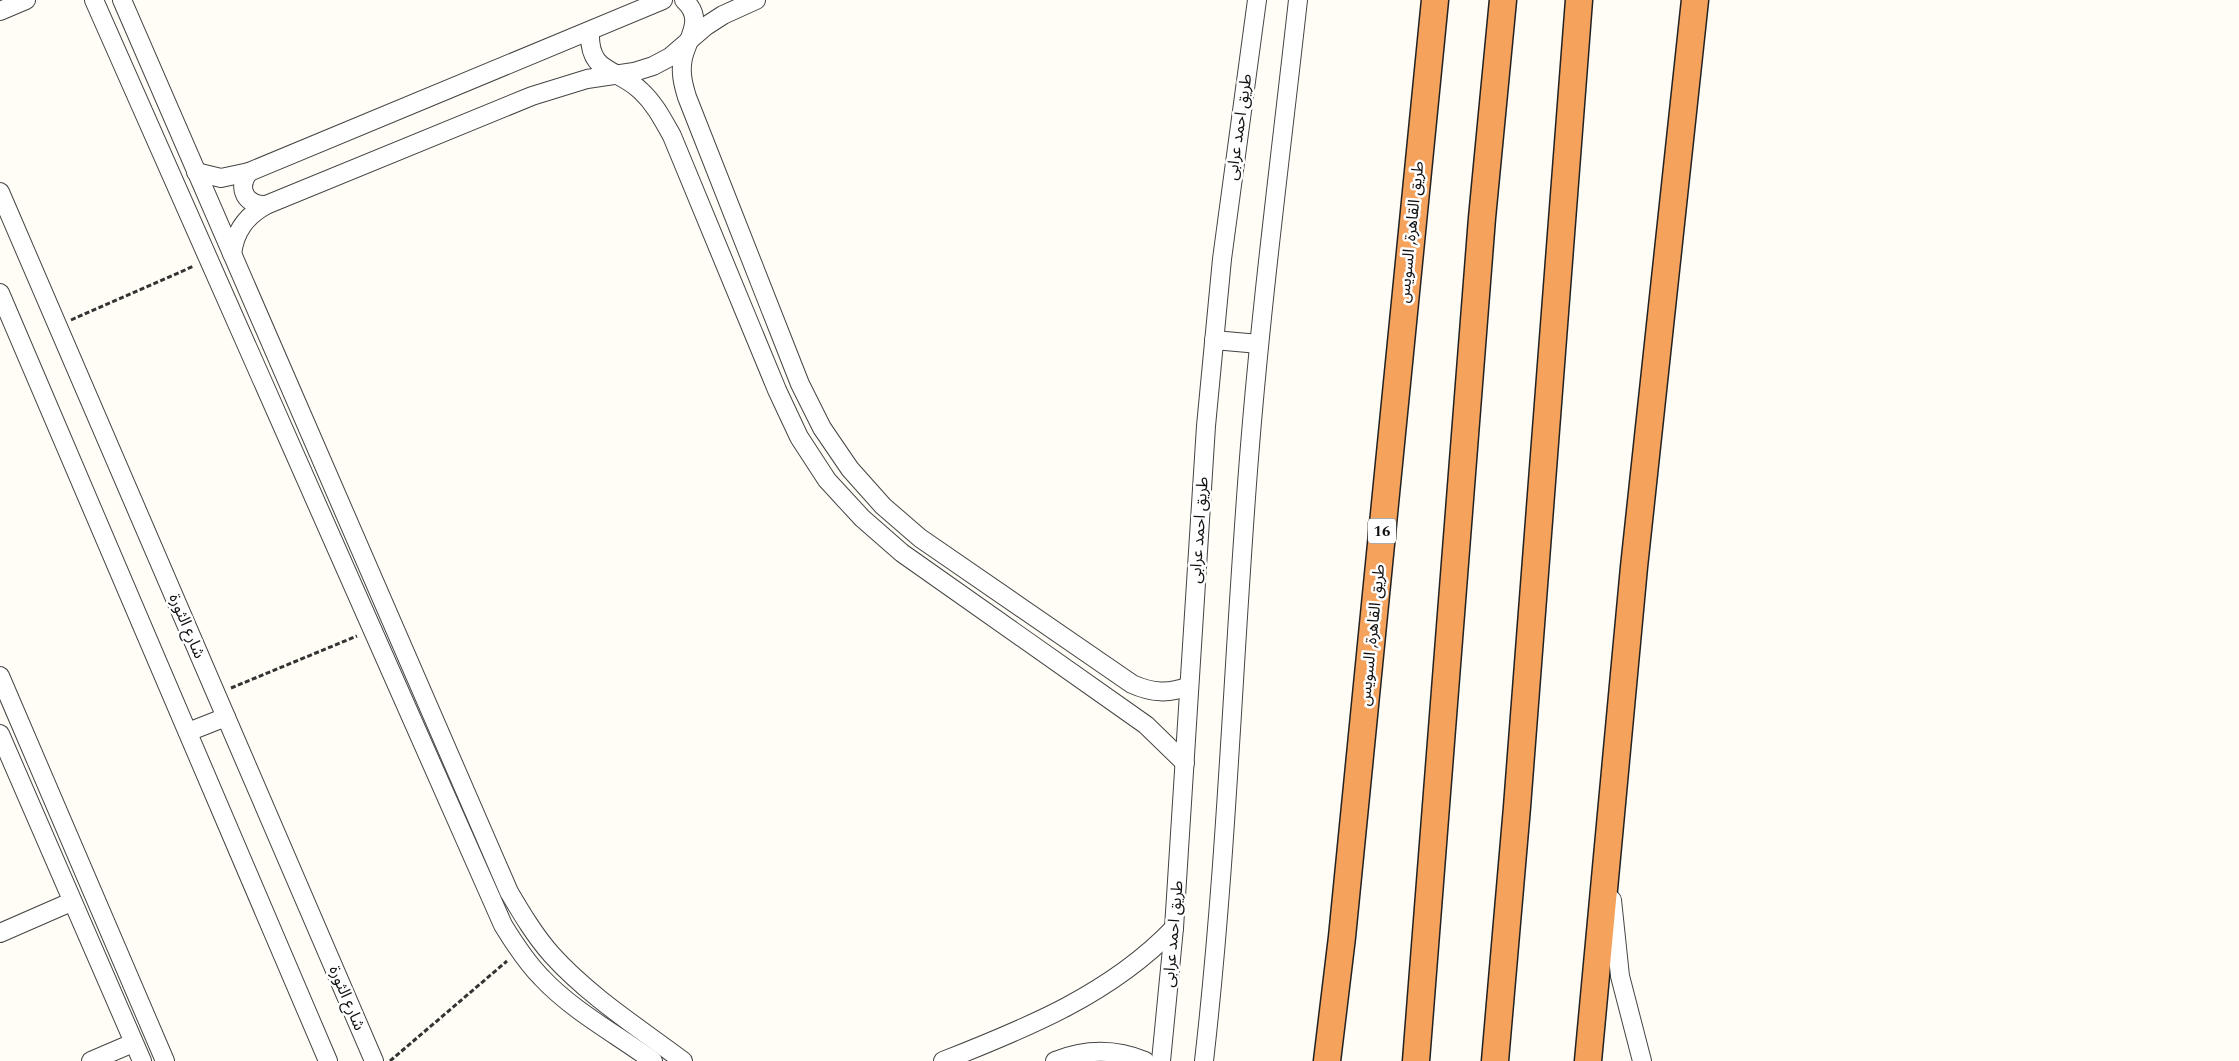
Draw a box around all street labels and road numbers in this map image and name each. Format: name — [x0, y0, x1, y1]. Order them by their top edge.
street label: طريق احمد عرابى — [1220, 72, 1258, 182]
street label: طريق القاهرة, السويس — [1392, 160, 1430, 304]
street label: طريق احمد عرابى — [1183, 475, 1215, 584]
road number: 16 — [1368, 518, 1396, 544]
street label: طريق القاهرة, السويس — [1353, 563, 1391, 707]
street label: شارع الثورة — [163, 590, 211, 662]
street label: طريق احمد عرابى — [1156, 879, 1190, 988]
street label: شارع الثورة — [323, 962, 371, 1034]

